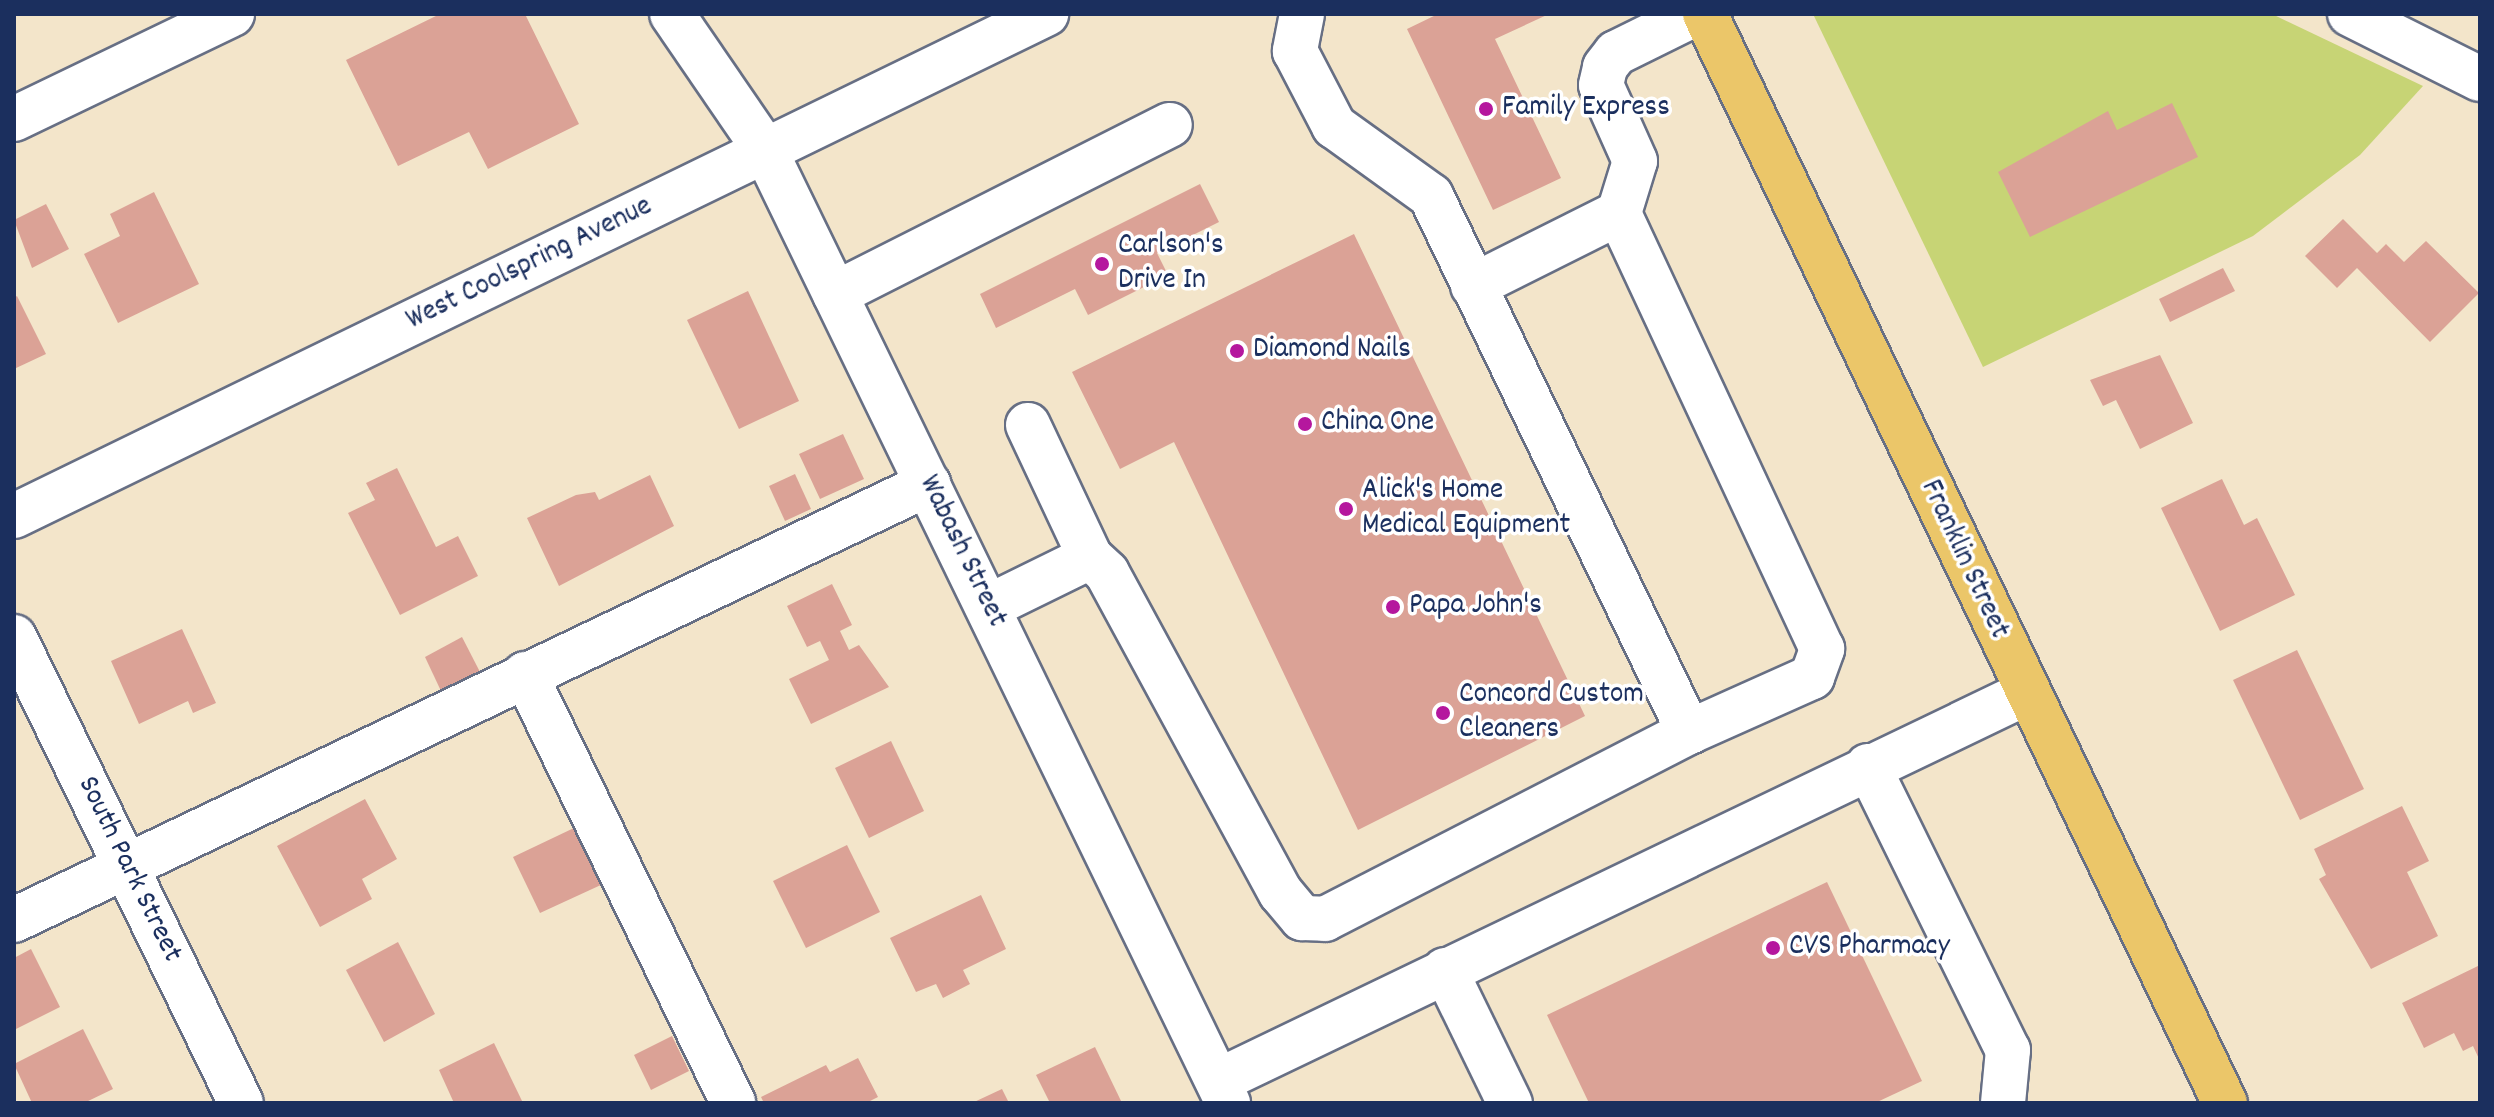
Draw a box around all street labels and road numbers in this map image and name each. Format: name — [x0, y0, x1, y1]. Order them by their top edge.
street label: West Coolspring Avenue — [401, 190, 659, 340]
street label: Wabash Street — [909, 470, 1013, 634]
street label: Franklin Street — [1911, 475, 2015, 645]
street label: South Park Street — [68, 771, 188, 969]

